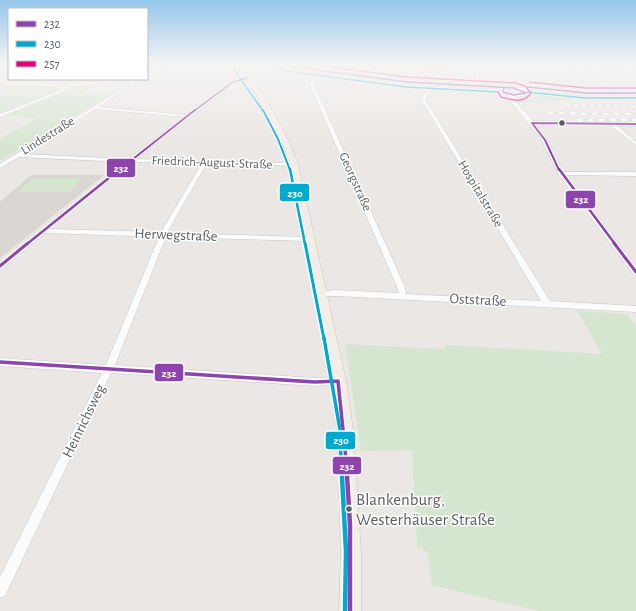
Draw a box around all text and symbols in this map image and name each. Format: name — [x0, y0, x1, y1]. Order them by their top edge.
legend — [8, 8, 148, 80]
text: 232 — [44, 18, 60, 30]
text: 230 — [44, 38, 61, 50]
text: 257 — [44, 58, 59, 70]
street label: Lindestraße — [19, 115, 77, 157]
unlabelled marker — [557, 118, 567, 128]
street label: Georgstraße — [336, 151, 374, 213]
street label: Friedrich-August-Straße — [151, 154, 273, 172]
line badge: 232 — [106, 158, 136, 178]
street label: Hospitalstraße — [455, 158, 505, 230]
text: 232 — [113, 163, 129, 174]
line badge: 230 — [279, 183, 310, 202]
text: 230 — [287, 188, 303, 199]
line badge: 232 — [565, 190, 596, 209]
text: 232 — [573, 194, 589, 205]
street label: Herwegstraße — [134, 226, 218, 244]
street label: Oststraße — [449, 291, 507, 309]
line badge: 232 — [154, 363, 184, 382]
text: 232 — [161, 368, 177, 379]
street label: Heinrichsweg — [60, 381, 109, 460]
line badge: 230 — [325, 431, 356, 450]
text: 230 — [333, 435, 349, 446]
line badge: 232 — [332, 456, 362, 475]
text: 232 — [339, 461, 355, 472]
place label: Blankenburg, Westerhäuser Straße — [356, 491, 495, 528]
marker: Blankenburg, Westerhäuser Straße — [344, 504, 354, 514]

